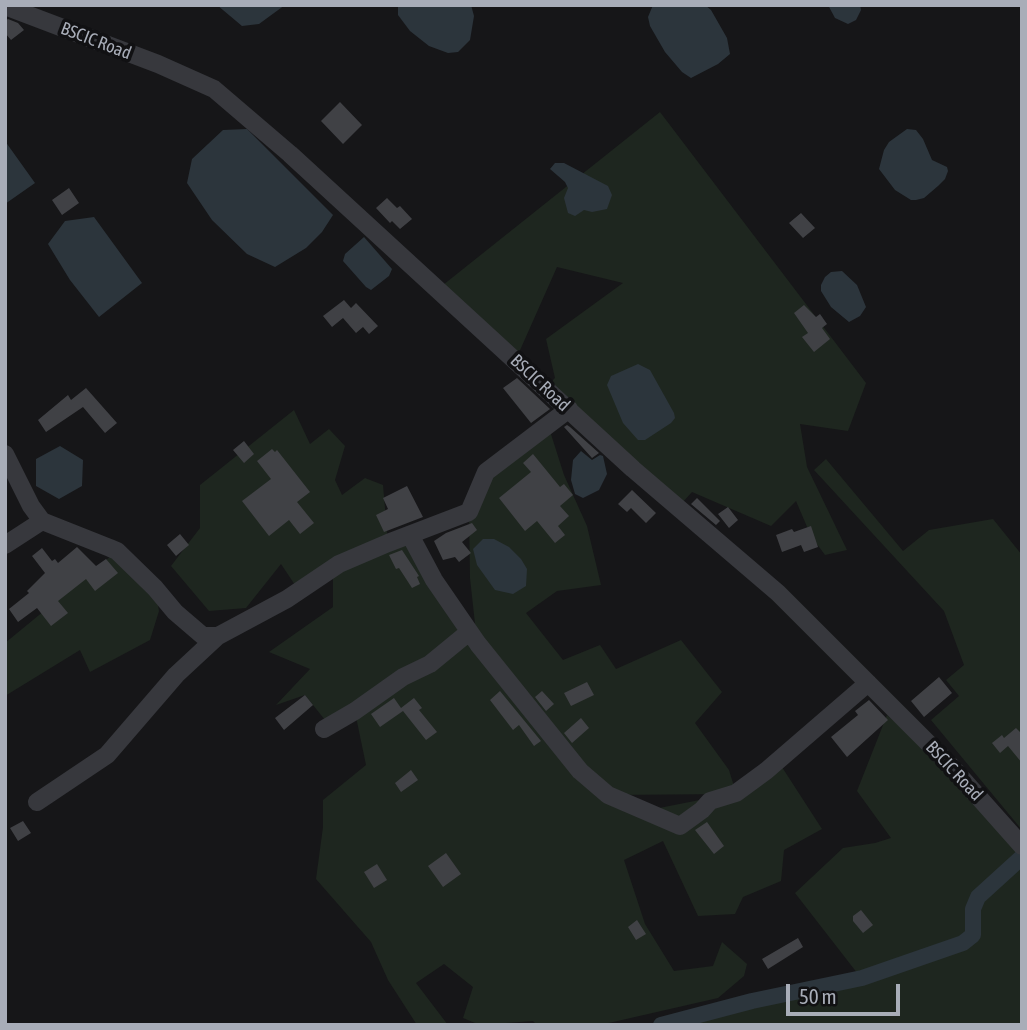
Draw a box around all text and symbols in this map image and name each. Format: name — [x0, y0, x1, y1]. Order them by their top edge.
street label: BSCIC Road — [58, 18, 134, 64]
street label: BSCIC Road — [506, 350, 574, 416]
street label: BSCIC Road — [921, 737, 987, 805]
scale bar — [789, 970, 903, 1014]
text: 50 m — [799, 984, 837, 1008]

